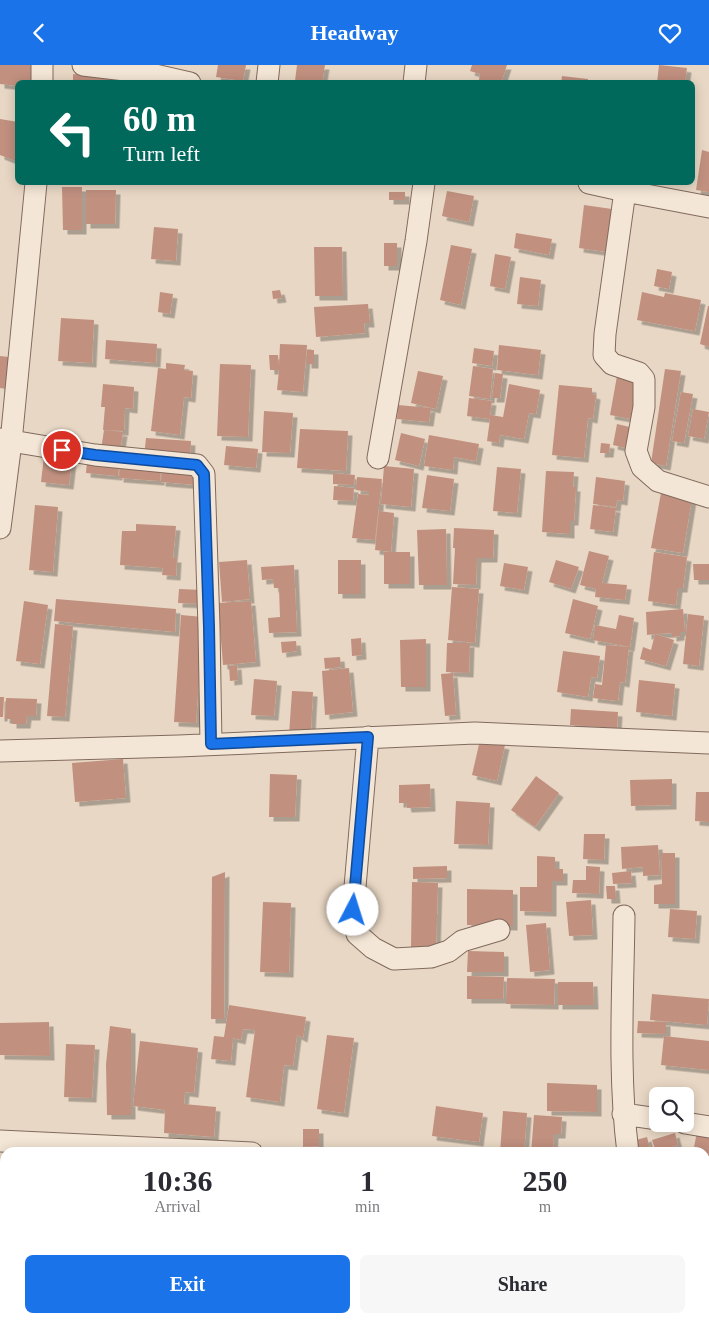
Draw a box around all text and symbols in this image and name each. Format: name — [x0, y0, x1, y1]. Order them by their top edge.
icon: back — [25, 19, 53, 47]
icon: heart — [656, 19, 684, 47]
text: Headway — [311, 20, 399, 45]
icon: left — [40, 100, 105, 165]
text: 60 m — [123, 100, 196, 139]
text: Turn left — [123, 141, 200, 166]
pin — [41, 429, 83, 471]
icon: arrive — [48, 436, 76, 464]
position arrow — [326, 883, 378, 935]
map controls — [649, 1087, 694, 1132]
button: search — [649, 1087, 694, 1132]
text: 10:36 — [143, 1164, 213, 1197]
text: 1 — [360, 1164, 375, 1197]
text: 250 — [522, 1164, 567, 1197]
text: Arrival — [154, 1198, 201, 1215]
text: min — [355, 1198, 380, 1215]
text: m — [539, 1198, 551, 1215]
button: Exit — [25, 1255, 350, 1313]
button: Share — [360, 1255, 685, 1313]

